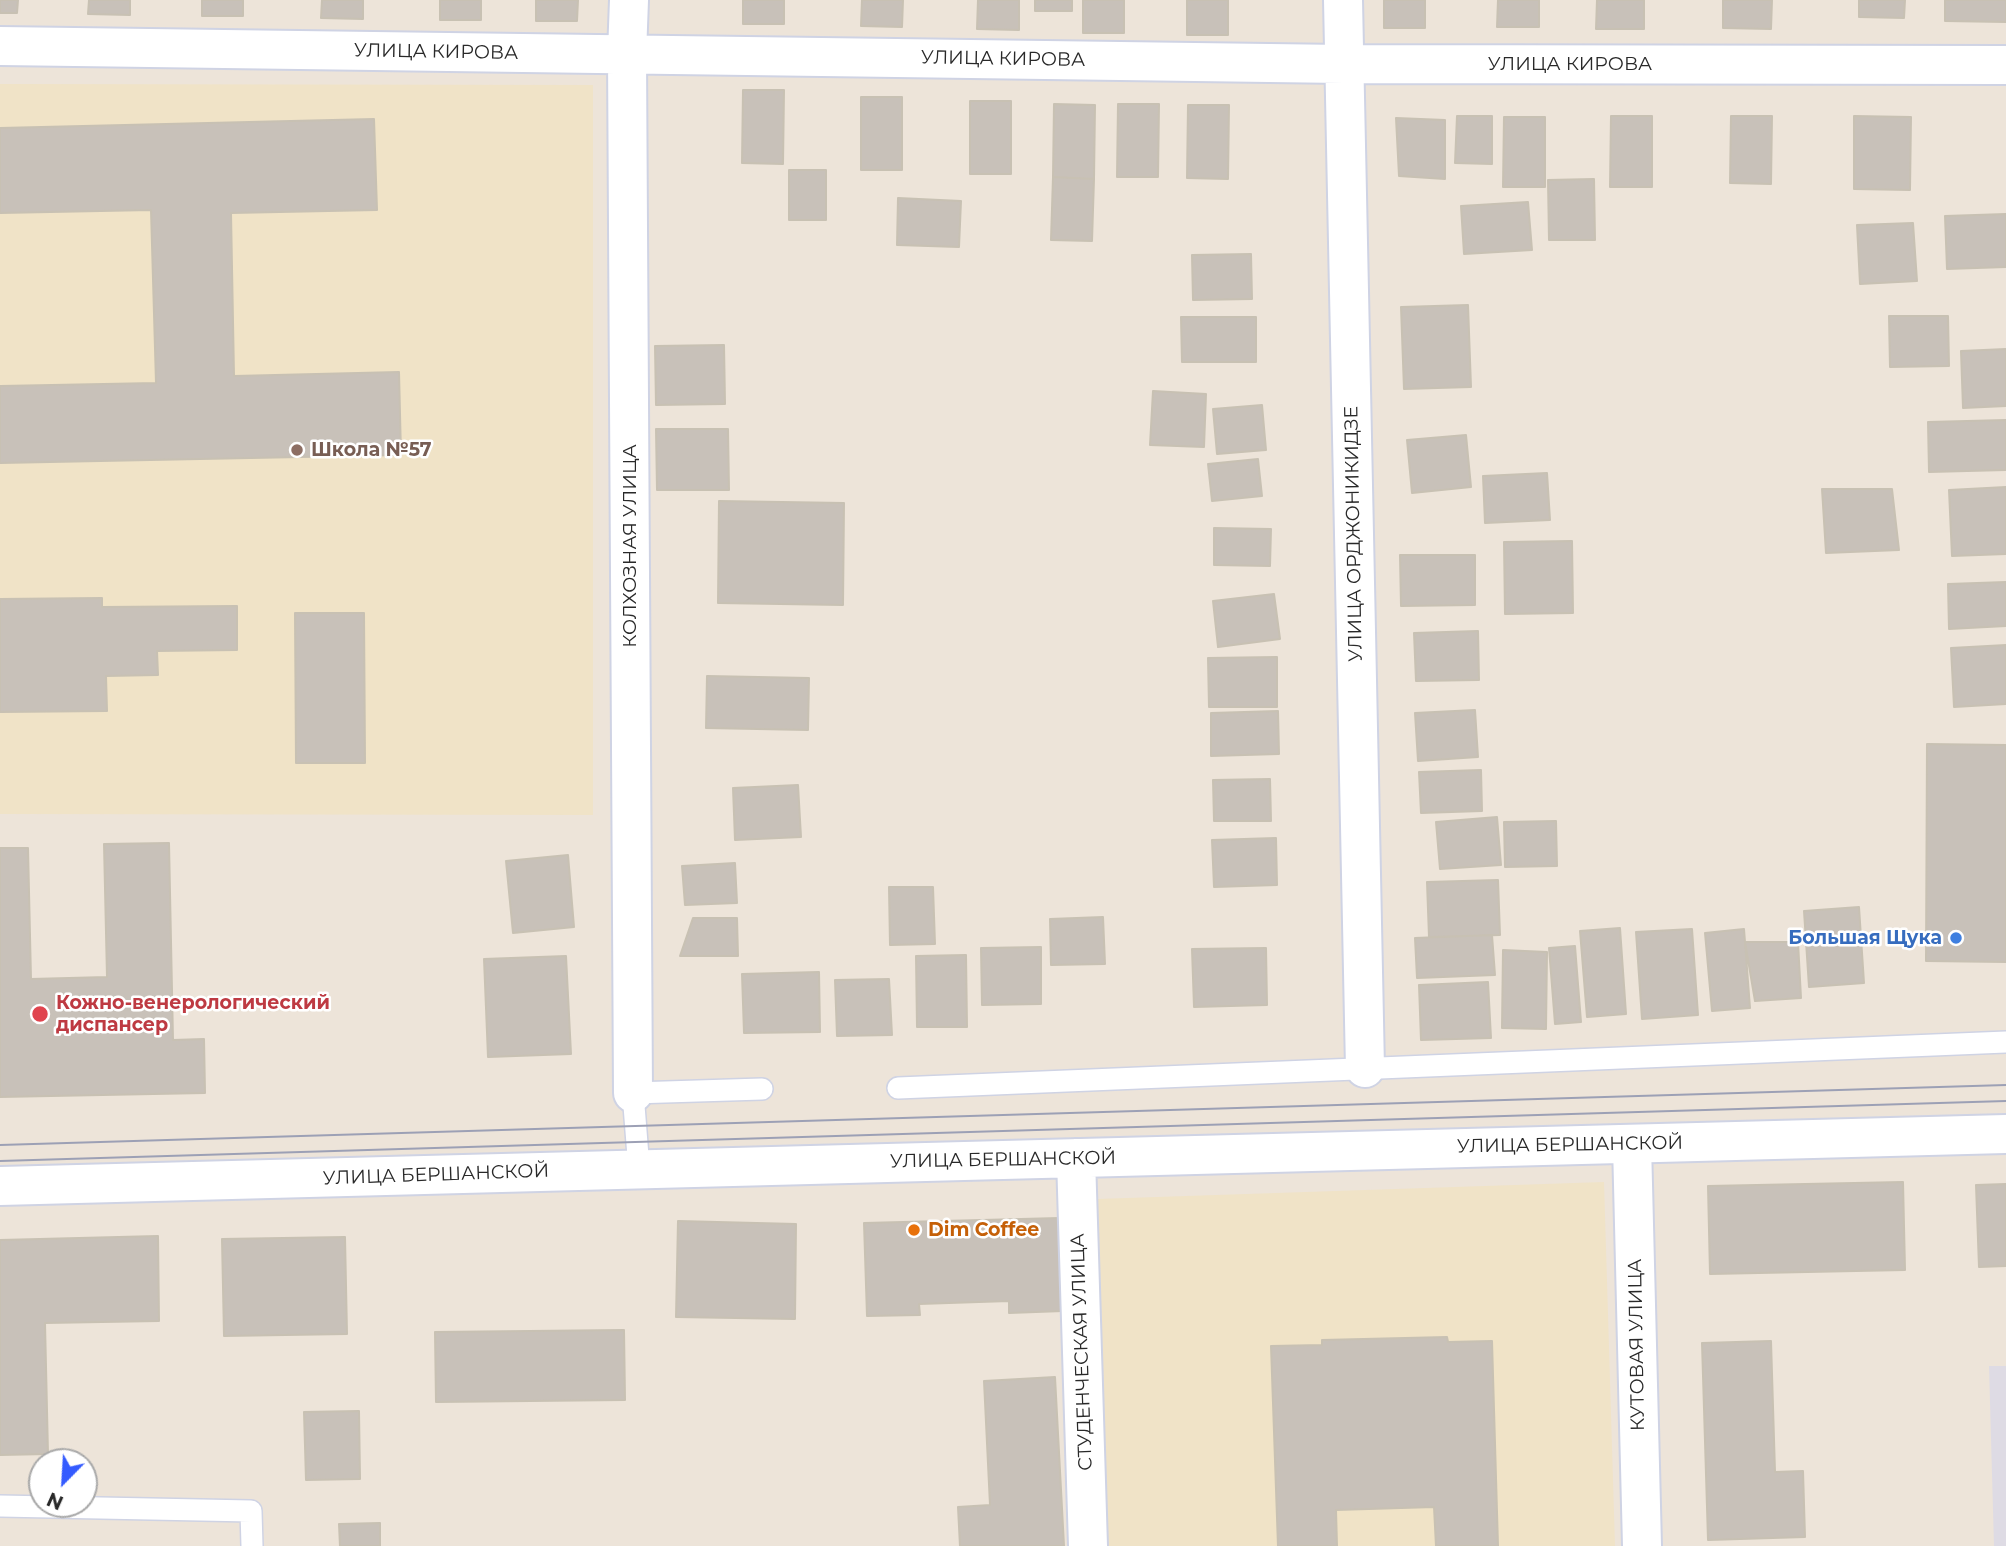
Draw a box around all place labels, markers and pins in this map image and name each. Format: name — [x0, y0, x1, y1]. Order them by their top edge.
place label: Школа №57 — [311, 439, 432, 461]
marker: Школа №57 — [289, 442, 305, 458]
place label: Большая Щука — [1788, 927, 1942, 949]
marker: Большая Щука — [1948, 930, 1964, 946]
place label: Кожно-венерологический диспансер — [56, 992, 330, 1036]
marker: Кожно-венерологический диспансер — [30, 1004, 50, 1024]
place label: Dim Coffee — [928, 1219, 1039, 1241]
marker: Dim Coffee — [906, 1222, 922, 1238]

